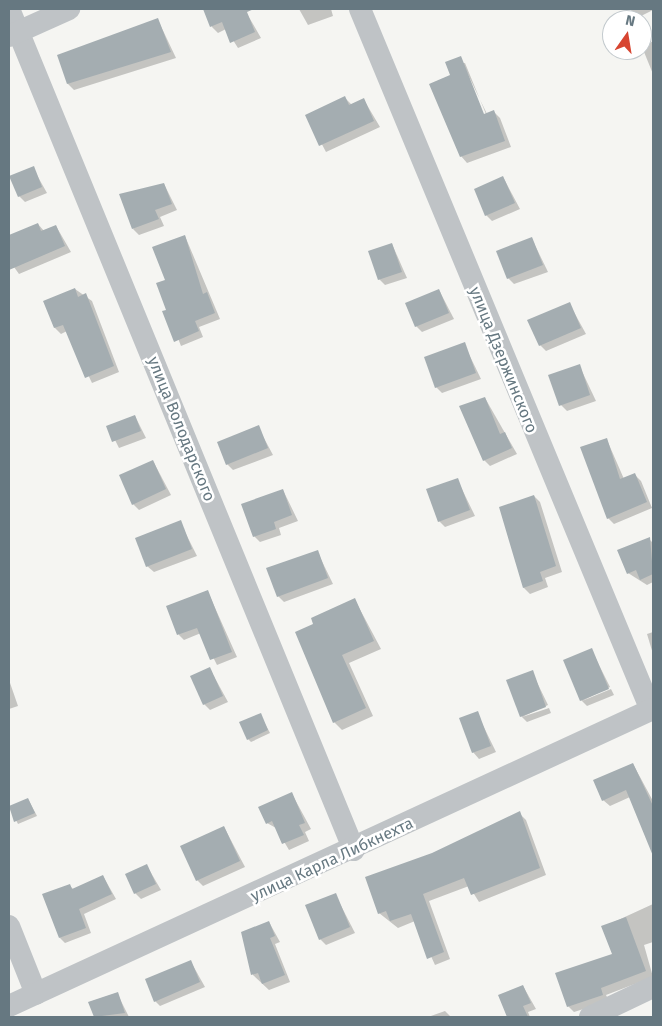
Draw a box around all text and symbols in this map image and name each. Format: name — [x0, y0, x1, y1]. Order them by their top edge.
north arrow — [602, 10, 652, 60]
text: N — [624, 12, 637, 30]
street label: улица Дзержинского — [465, 284, 541, 436]
street label: улица Володарского — [143, 354, 219, 504]
street label: улица Карла Либкнехта — [248, 814, 416, 906]

